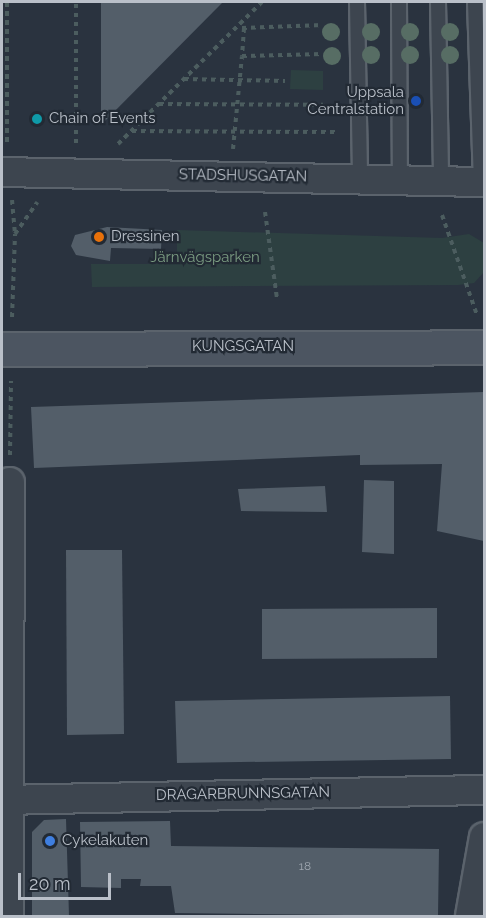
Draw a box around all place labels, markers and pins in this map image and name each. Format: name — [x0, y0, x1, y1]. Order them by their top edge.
place label: Uppsala Centralstation — [307, 83, 404, 118]
marker: Uppsala Centralstation — [409, 94, 423, 108]
place label: Chain of Events — [49, 110, 156, 128]
marker: Chain of Events — [30, 112, 44, 126]
place label: Dressinen — [111, 228, 180, 246]
marker: Dressinen — [92, 230, 106, 244]
place label: Cykelakuten — [62, 832, 148, 850]
marker: Cykelakuten — [43, 834, 57, 848]

